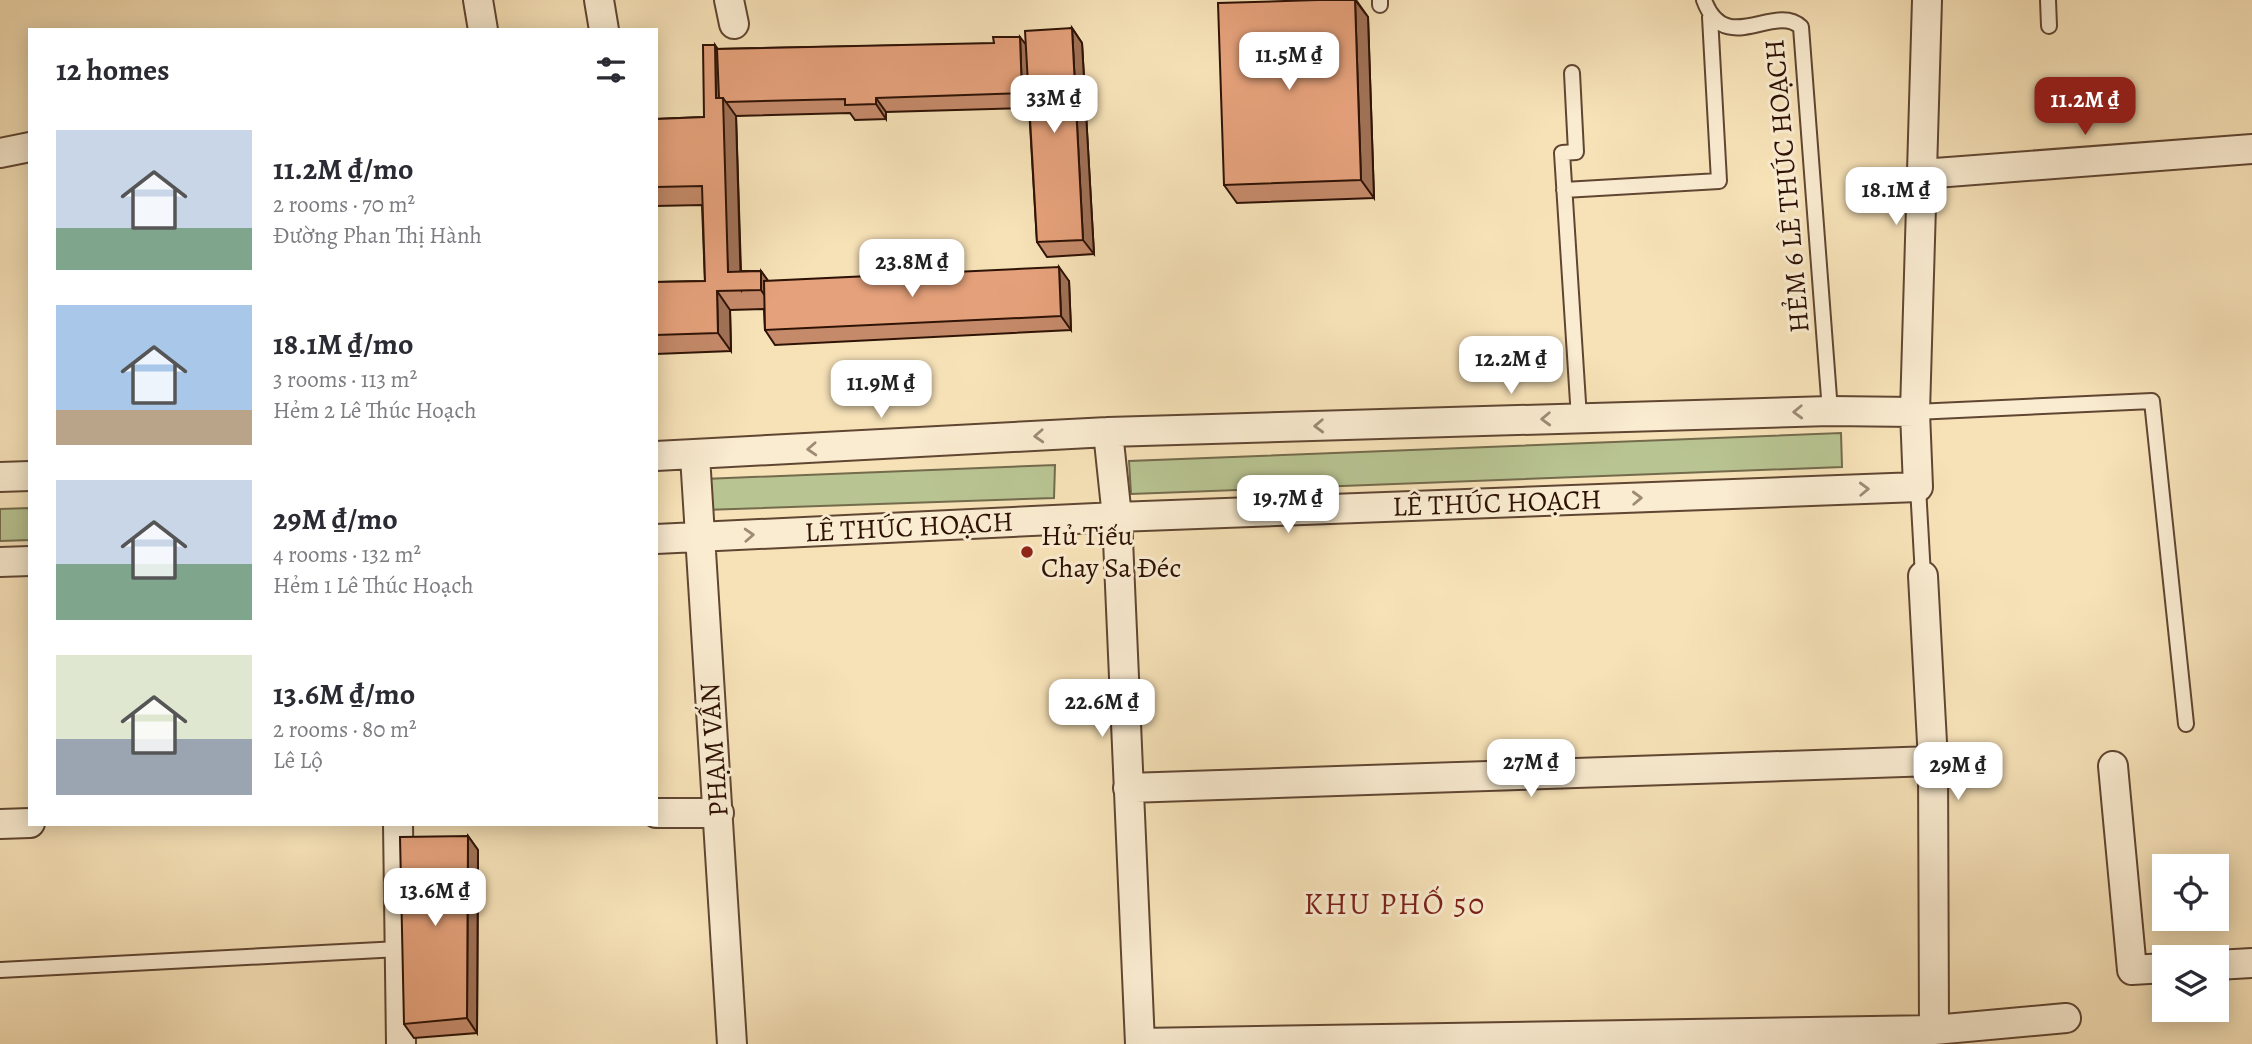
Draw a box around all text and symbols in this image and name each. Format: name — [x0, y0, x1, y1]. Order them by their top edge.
pin: 11.5M ₫ — [1224, 32, 1354, 92]
street label: HẺM 6 LÊ THÚC HOẠCH — [1755, 38, 1819, 334]
text: 11.5M ₫ — [1255, 39, 1323, 70]
text: 12 homes — [56, 50, 169, 90]
icon: filters — [592, 51, 630, 89]
pin: 33M ₫ — [1005, 76, 1103, 135]
pin: 11.2M ₫ — [2020, 78, 2150, 137]
text: 33M ₫ — [1027, 82, 1081, 113]
text: 11.2M ₫ — [2051, 84, 2119, 115]
text: 11.2M ₫/mo — [273, 149, 413, 189]
icon: home — [112, 158, 196, 242]
pin: 18.1M ₫ — [1831, 168, 1961, 227]
text: 18.1M ₫ — [1862, 174, 1930, 205]
text: 2 rooms · 70 m² — [273, 189, 415, 220]
text: Đường Phan Thị Hành — [273, 220, 482, 251]
pin: 23.8M ₫ — [847, 240, 977, 299]
text: 23.8M ₫ — [875, 246, 949, 277]
text: 18.1M ₫/mo — [273, 324, 413, 364]
icon: home — [112, 333, 196, 417]
pin: 12.2M ₫ — [1446, 336, 1576, 396]
text: 12.2M ₫ — [1475, 343, 1547, 374]
pin: 11.9M ₫ — [816, 360, 946, 420]
text: 3 rooms · 113 m² — [273, 364, 417, 395]
text: 11.9M ₫ — [847, 367, 915, 398]
text: Hẻm 2 Lê Thúc Hoạch — [273, 395, 476, 426]
one-way arrow — [1792, 404, 1803, 419]
one-way arrow — [1540, 412, 1551, 427]
one-way arrow — [1313, 418, 1324, 433]
one-way arrow — [1034, 428, 1045, 443]
one-way arrow — [807, 441, 818, 456]
pin: 19.7M ₫ — [1223, 476, 1353, 535]
street label: LÊ THÚC HOẠCH — [1392, 480, 1602, 526]
text: 19.7M ₫ — [1253, 482, 1323, 513]
one-way arrow — [1859, 482, 1870, 497]
one-way arrow — [1632, 490, 1643, 505]
text: 29M ₫/mo — [273, 499, 398, 539]
street label: LÊ THÚC HOẠCH — [804, 503, 1014, 551]
icon: home — [112, 508, 196, 592]
place label: Hủ Tiếu Chay Sa Đéc — [1041, 517, 1181, 587]
one-way arrow — [744, 527, 755, 542]
text: 4 rooms · 132 m² — [273, 539, 421, 570]
marker: Hủ Tiếu Chay Sa Đéc — [1019, 544, 1035, 560]
text: Hẻm 1 Lê Thúc Hoạch — [273, 570, 473, 601]
text: 13.6M ₫/mo — [273, 674, 415, 714]
pin: 22.6M ₫ — [1037, 680, 1167, 739]
street label: PHẠM VẤN — [690, 682, 738, 818]
icon: home — [112, 683, 196, 767]
text: 22.6M ₫ — [1065, 686, 1139, 717]
text: 2 rooms · 80 m² — [273, 714, 417, 745]
pin: 27M ₫ — [1482, 740, 1580, 799]
pin: 29M ₫ — [1909, 742, 2007, 802]
text: Lê Lộ — [273, 745, 323, 776]
text: 27M ₫ — [1503, 746, 1559, 777]
text: 29M ₫ — [1930, 749, 1986, 780]
map controls — [2152, 854, 2229, 1022]
button: locate — [2152, 854, 2229, 931]
pin: 13.6M ₫ — [370, 869, 500, 928]
text: 13.6M ₫ — [400, 875, 470, 906]
district label: KHU PHỐ 50 — [1304, 884, 1486, 924]
button: layers — [2152, 945, 2229, 1022]

